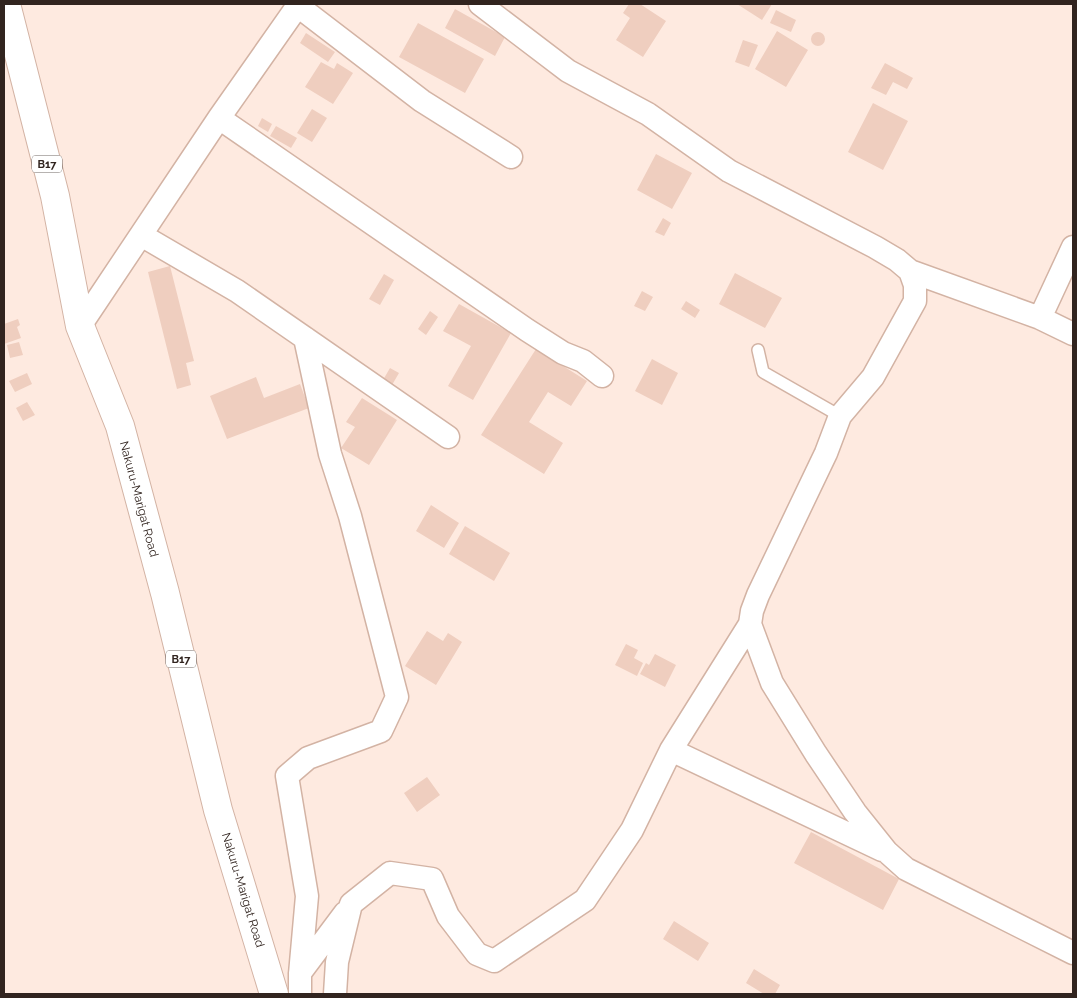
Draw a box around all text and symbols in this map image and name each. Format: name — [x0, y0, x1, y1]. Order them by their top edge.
road number: B17 — [32, 156, 62, 172]
street label: Nakuru-Marigat Road — [117, 440, 161, 558]
road number: B17 — [166, 651, 196, 668]
street label: Nakuru-Marigat Road — [219, 831, 267, 949]

